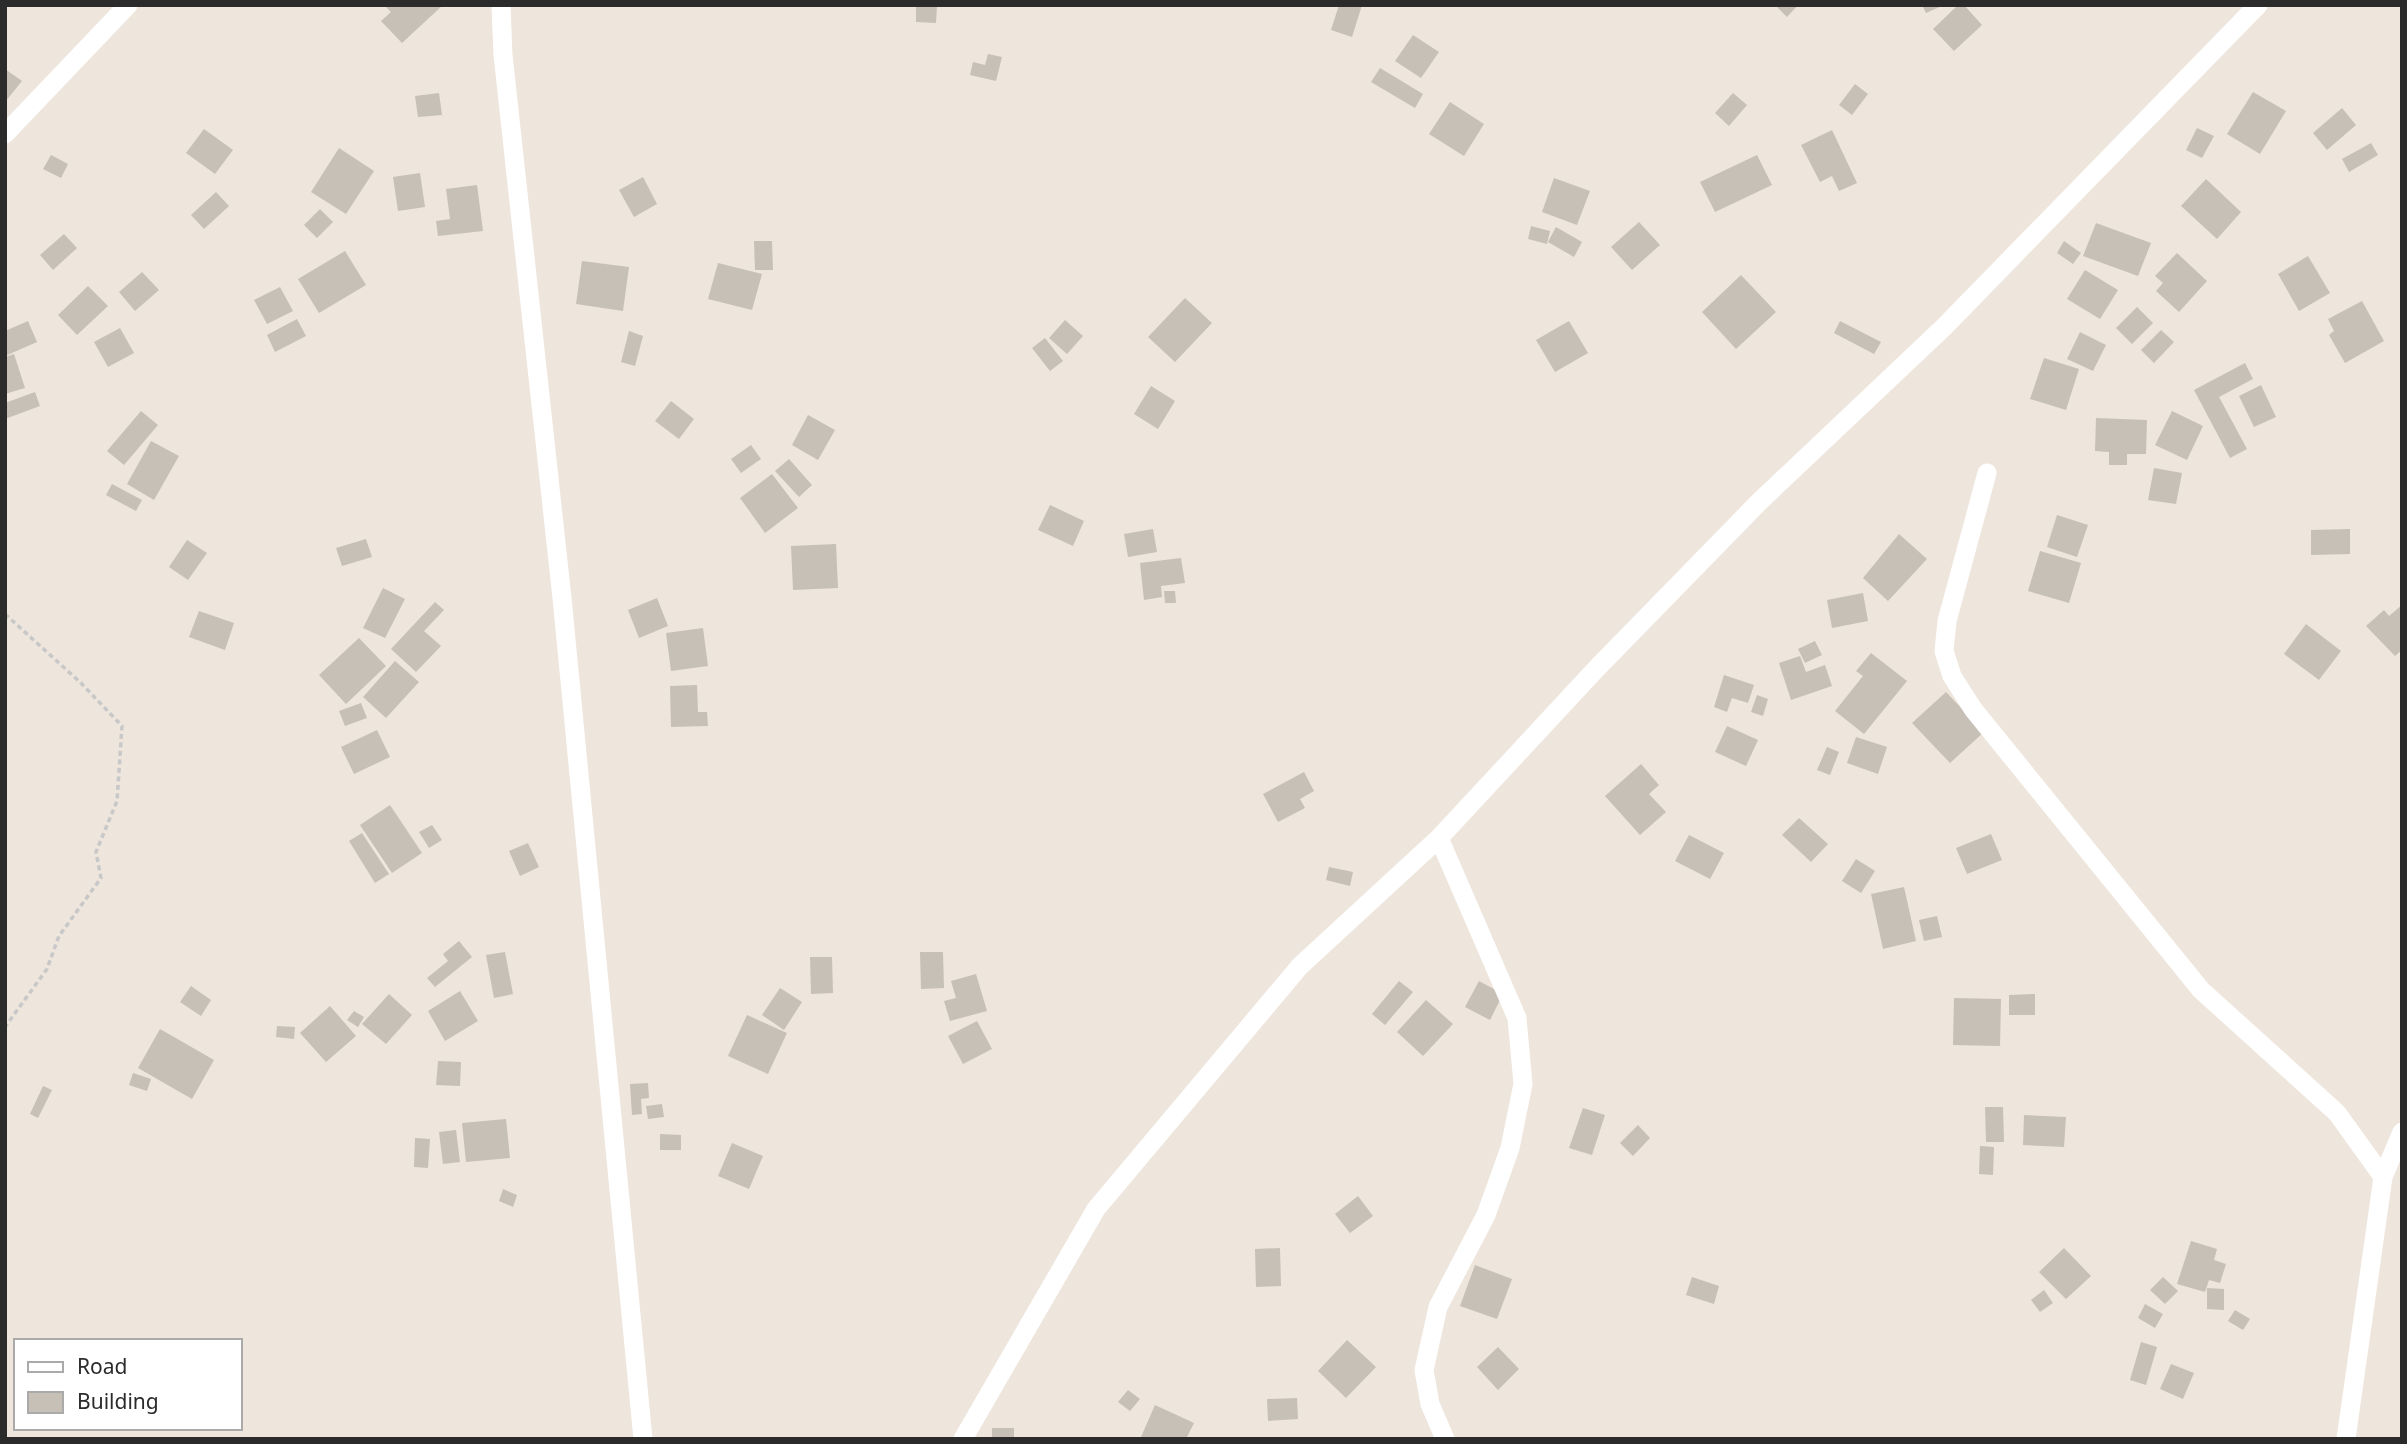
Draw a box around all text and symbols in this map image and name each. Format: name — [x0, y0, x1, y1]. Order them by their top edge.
legend — [14, 1339, 242, 1430]
text: Road — [77, 1352, 127, 1380]
text: Building — [77, 1387, 159, 1415]

